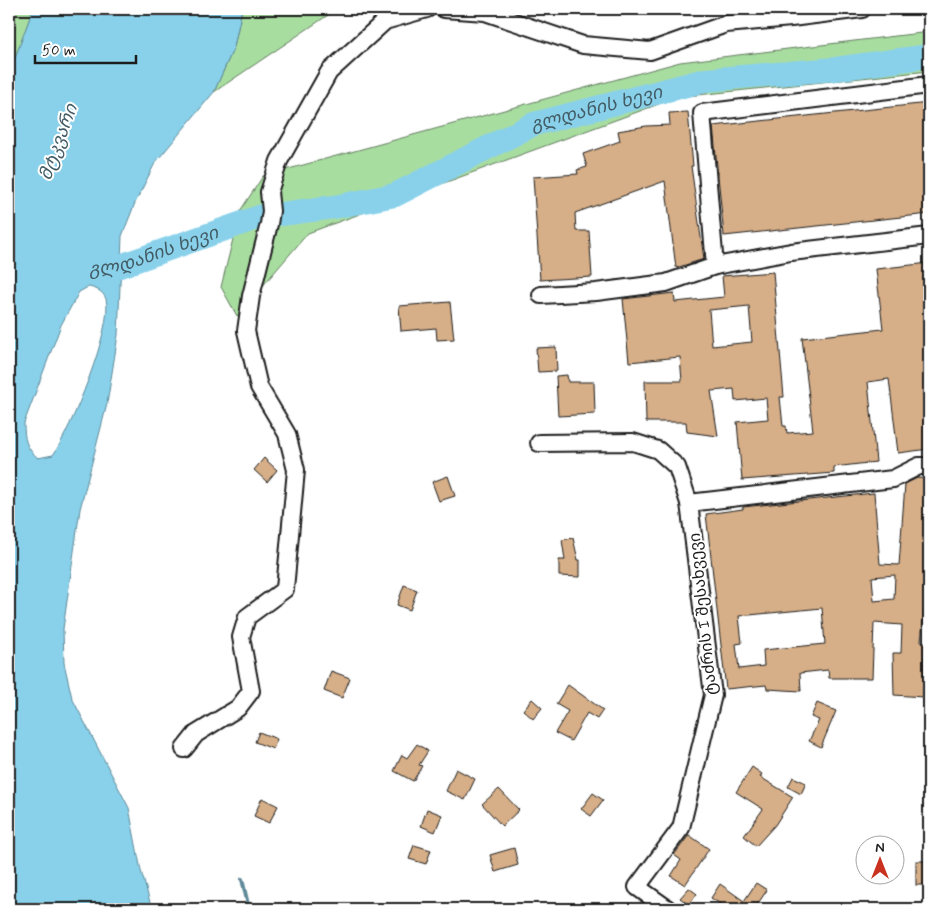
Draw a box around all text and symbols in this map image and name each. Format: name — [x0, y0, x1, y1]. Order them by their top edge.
scale bar — [35, 32, 136, 64]
text: 50 m — [42, 41, 76, 61]
water label: გლდანის ხევი — [528, 81, 665, 137]
water label: მტკვარი — [34, 100, 84, 184]
water label: გლდანის ხევი — [88, 221, 222, 282]
street label: ტაძრის I შესახვევი — [685, 532, 722, 696]
north arrow — [856, 836, 906, 886]
text: N — [875, 839, 885, 857]

